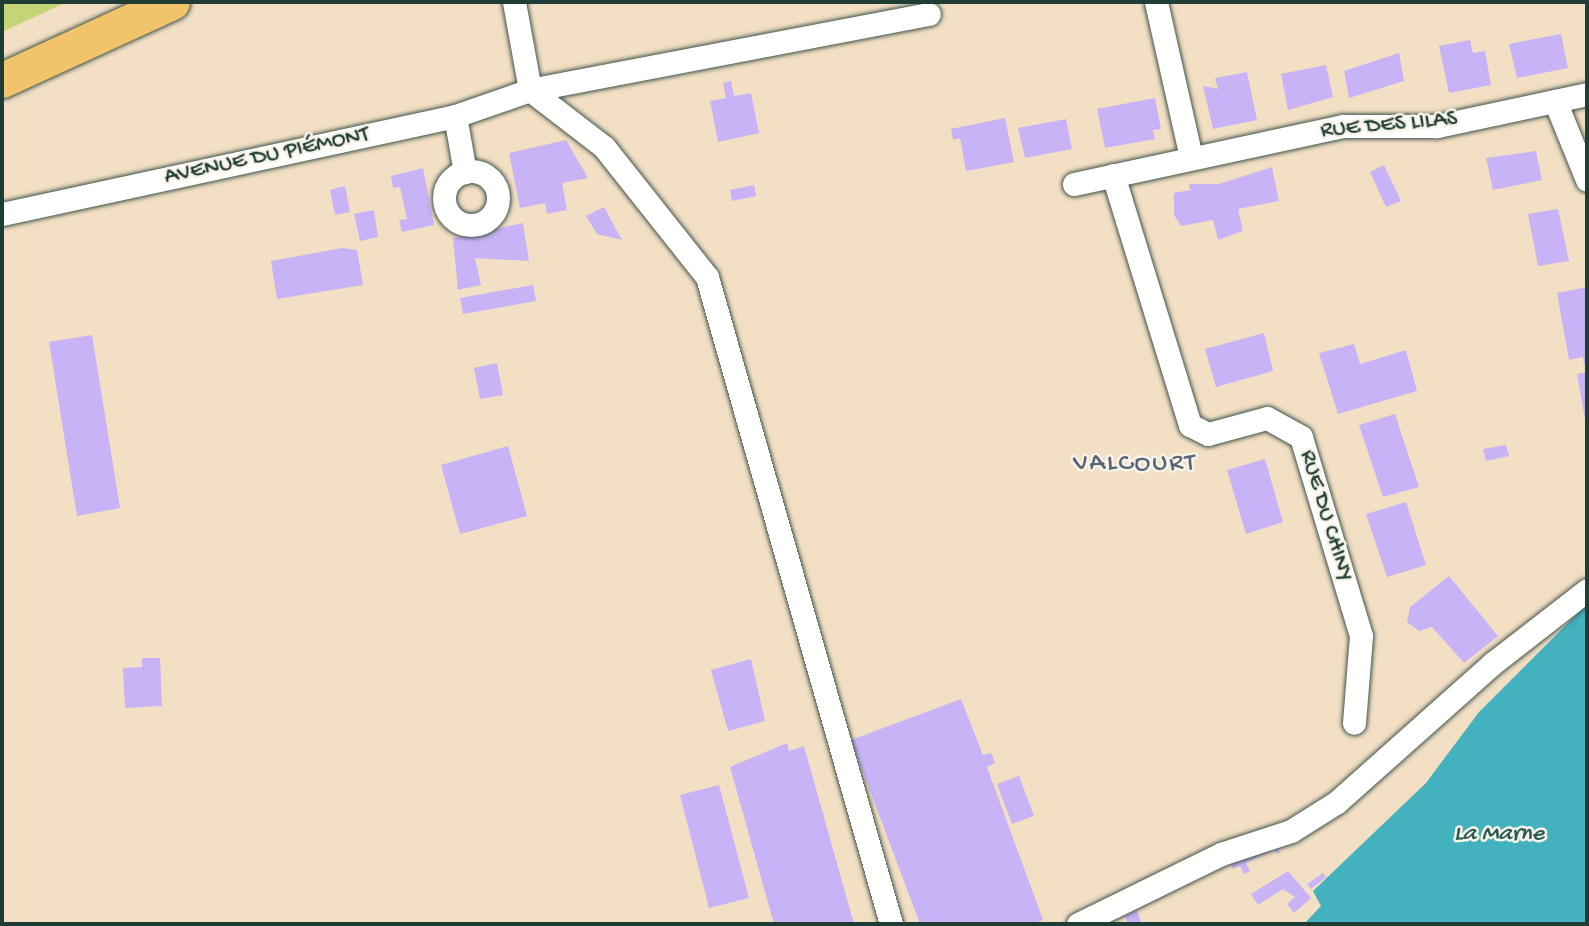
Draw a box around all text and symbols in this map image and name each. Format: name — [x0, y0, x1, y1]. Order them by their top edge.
street label: RUE DES LILAS — [1319, 106, 1459, 146]
street label: AVENUE DU PIÉMONT — [162, 122, 372, 192]
street label: RUE DU CHINY — [1292, 447, 1358, 585]
district label: VALCOURT — [1074, 449, 1196, 481]
water label: La Marne — [1454, 821, 1544, 849]

